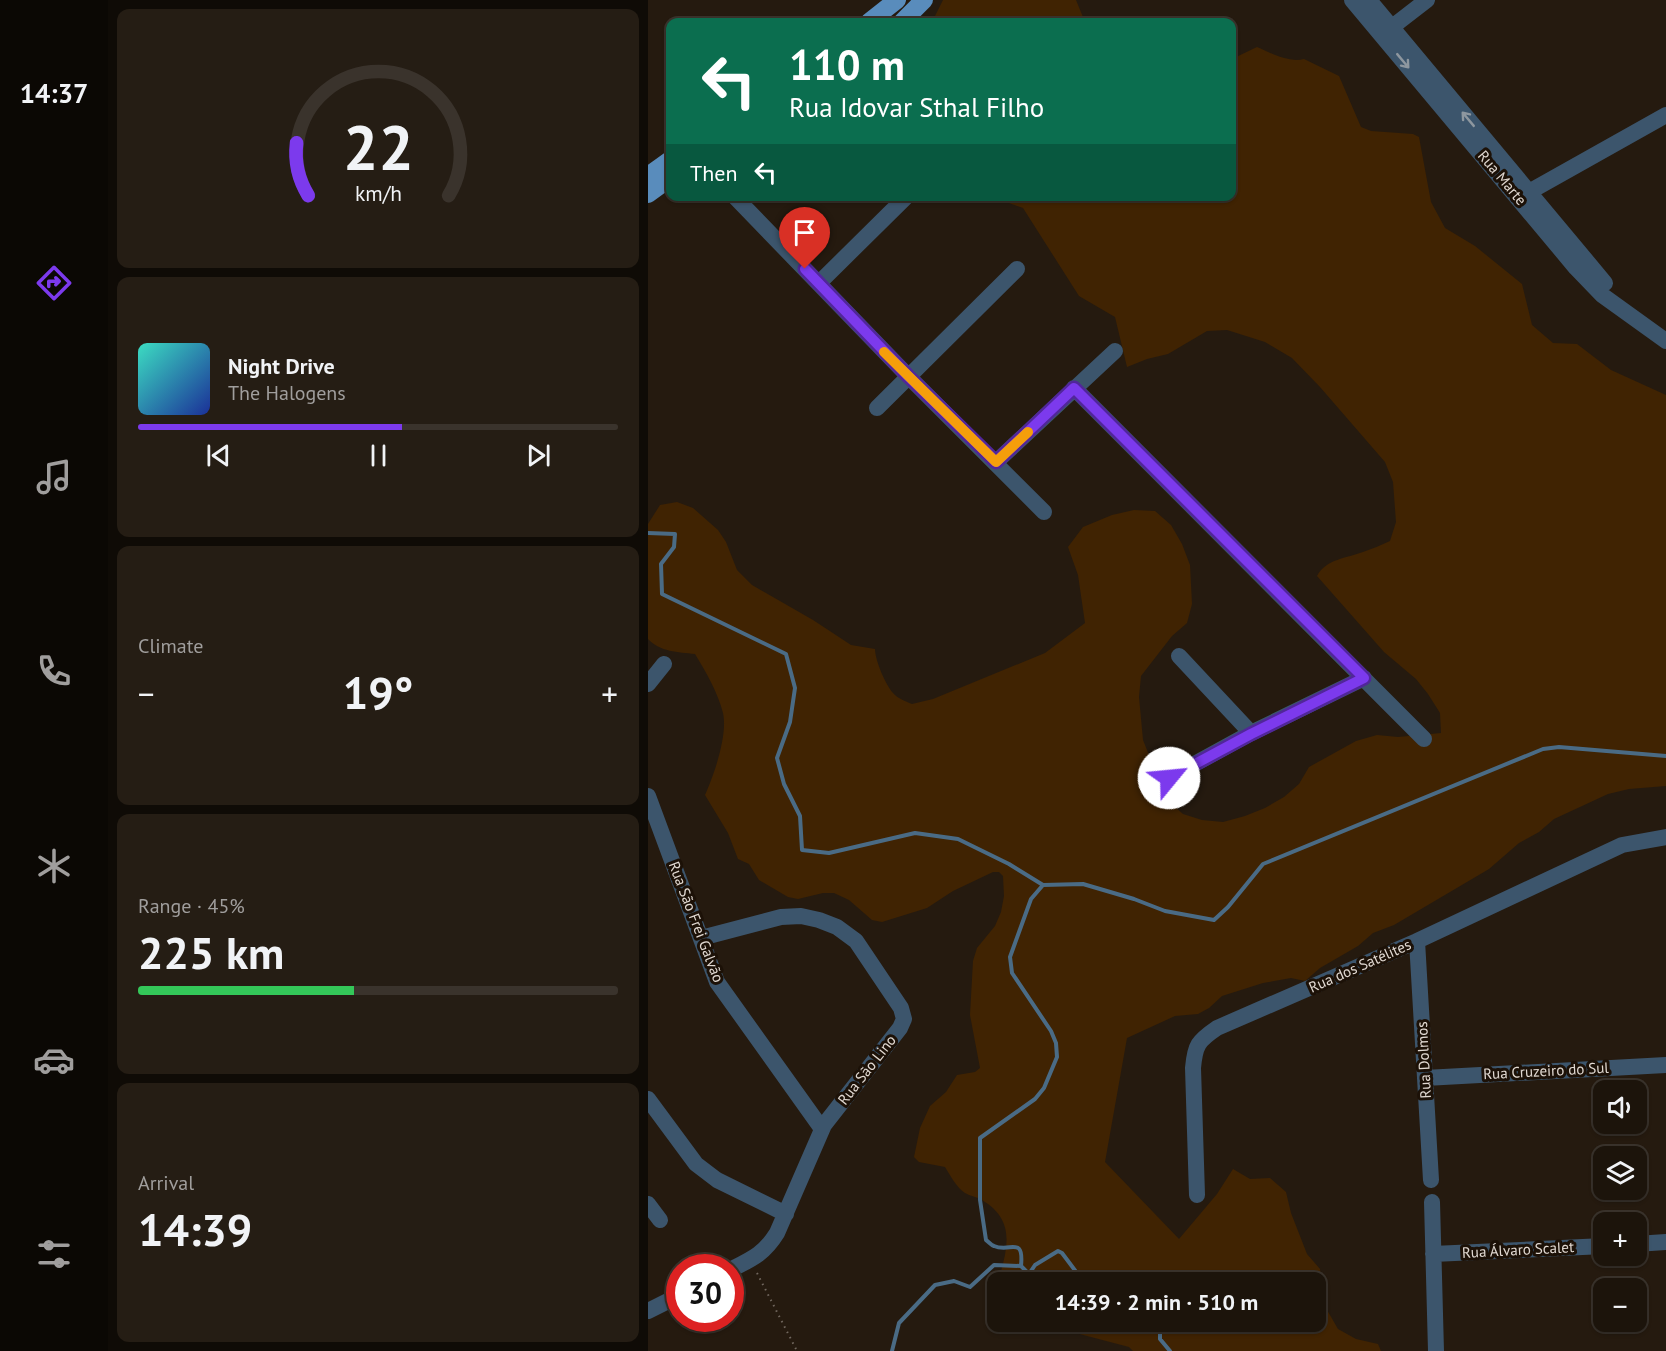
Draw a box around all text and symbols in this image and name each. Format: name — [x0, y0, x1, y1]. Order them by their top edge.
text: 110 m — [789, 37, 905, 92]
icon: left — [690, 42, 768, 120]
one-way arrow — [1396, 53, 1410, 68]
text: 14:37 — [20, 76, 88, 110]
text: Rua Idovar Sthal Filho — [789, 90, 1044, 124]
text: 22 — [343, 106, 413, 187]
one-way arrow — [1462, 111, 1475, 127]
street label: Rua Marte — [1474, 146, 1531, 209]
icon: left — [749, 156, 782, 189]
text: Then — [690, 159, 737, 187]
text: km/h — [354, 179, 401, 207]
pin — [779, 207, 830, 269]
icon: arrive — [788, 216, 821, 249]
icon: directions — [33, 262, 75, 304]
text: Night Drive — [228, 352, 335, 380]
text: The Halogens — [228, 380, 346, 406]
icon: previous — [202, 439, 235, 472]
icon: pause — [362, 439, 395, 472]
icon: next — [522, 439, 555, 472]
icon: music — [33, 456, 75, 498]
text: Climate — [138, 633, 204, 659]
icon: phone — [33, 650, 75, 692]
text: 19° — [343, 663, 413, 721]
text: − — [138, 672, 155, 715]
text: + — [601, 672, 618, 715]
position arrow — [1137, 746, 1201, 810]
icon: climate — [33, 845, 75, 887]
street label: Rua São Frei Galvão — [665, 859, 728, 985]
text: Range · 45% — [138, 893, 245, 919]
text: 225 km — [138, 923, 284, 981]
street label: Rua dos Satélites — [1306, 935, 1414, 997]
street label: Rua Dolmos — [1412, 1021, 1435, 1099]
street label: Rua São Lino — [833, 1031, 900, 1109]
icon: car — [33, 1039, 75, 1081]
street label: Rua Cruzeiro do Sul — [1483, 1058, 1610, 1083]
map controls — [1593, 1080, 1647, 1332]
button: sound — [1593, 1080, 1647, 1134]
button: layers — [1593, 1146, 1647, 1200]
text: Arrival — [138, 1170, 194, 1196]
text: 14:39 — [138, 1200, 252, 1258]
button: + — [1593, 1212, 1647, 1266]
icon: filters — [33, 1233, 75, 1275]
street label: Rua Álvaro Scalet — [1462, 1237, 1574, 1262]
speed limit sign: 30 — [666, 1254, 744, 1332]
button: − — [1593, 1278, 1647, 1332]
text: 14:39 · 2 min · 510 m — [1055, 1288, 1258, 1316]

